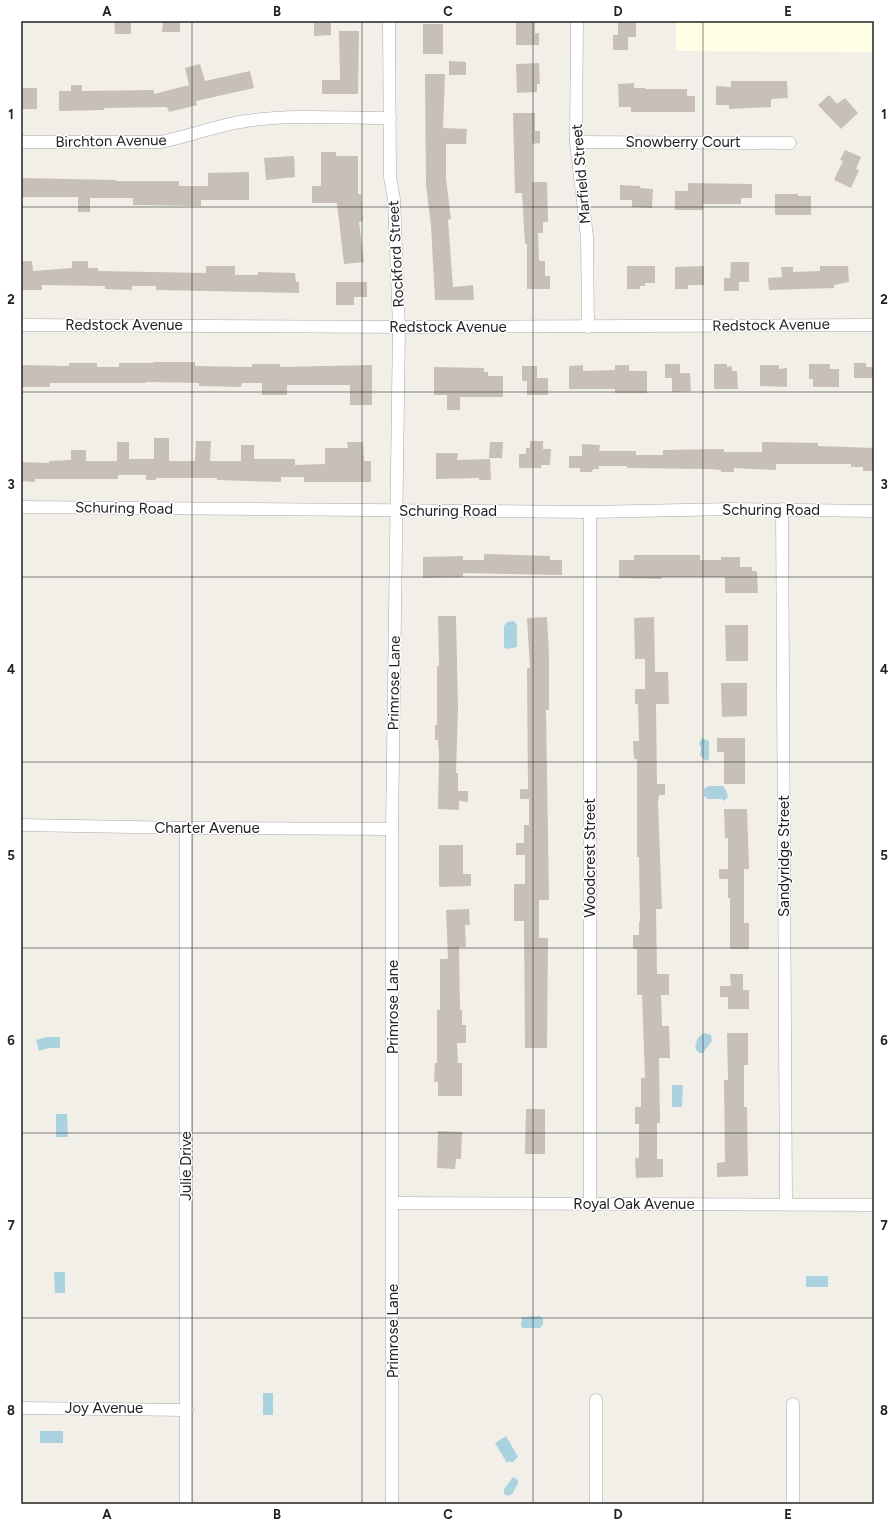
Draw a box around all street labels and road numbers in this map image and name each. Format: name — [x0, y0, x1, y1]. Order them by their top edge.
street label: Marfield Street — [568, 123, 594, 225]
street label: Birchton Avenue — [55, 131, 167, 151]
street label: Snowberry Court — [625, 133, 741, 151]
street label: Rockford Street — [384, 200, 408, 308]
street label: Redstock Avenue — [712, 315, 830, 335]
street label: Redstock Avenue — [65, 316, 183, 334]
street label: Redstock Avenue — [389, 318, 507, 336]
street label: Schuring Road — [75, 498, 173, 518]
street label: Schuring Road — [722, 501, 820, 519]
street label: Schuring Road — [399, 502, 497, 520]
street label: Primrose Lane — [384, 636, 404, 730]
street label: Sandyridge Street — [775, 795, 793, 917]
street label: Woodcrest Street — [581, 798, 599, 918]
street label: Charter Avenue — [154, 819, 260, 837]
street label: Primrose Lane — [384, 960, 402, 1054]
street label: Julie Drive — [177, 1131, 195, 1201]
street label: Royal Oak Avenue — [573, 1195, 695, 1213]
street label: Primrose Lane — [384, 1284, 402, 1378]
street label: Joy Avenue — [65, 1399, 143, 1417]

